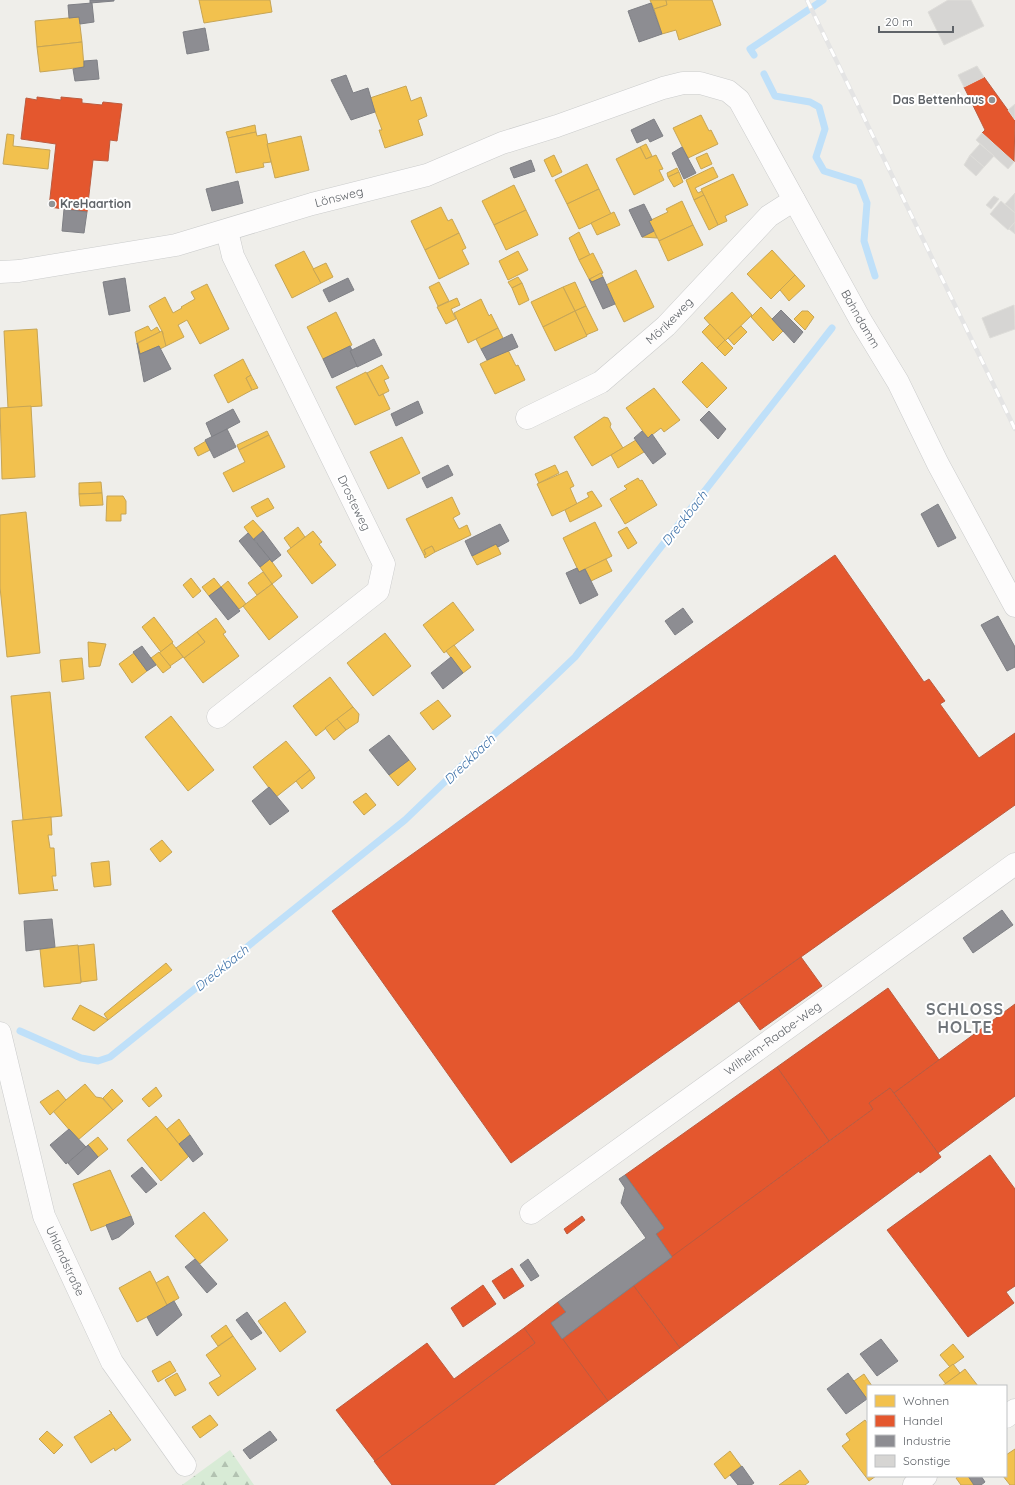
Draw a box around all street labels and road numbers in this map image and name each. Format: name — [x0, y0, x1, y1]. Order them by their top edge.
street label: Lönsweg — [313, 183, 365, 210]
street label: Bahndamm — [838, 287, 884, 351]
street label: Mörikeweg — [642, 294, 696, 347]
street label: Drosteweg — [335, 473, 374, 533]
street label: Wilhelm-Raabe-Weg — [721, 998, 824, 1078]
street label: Uhlandstraße — [43, 1224, 88, 1298]

